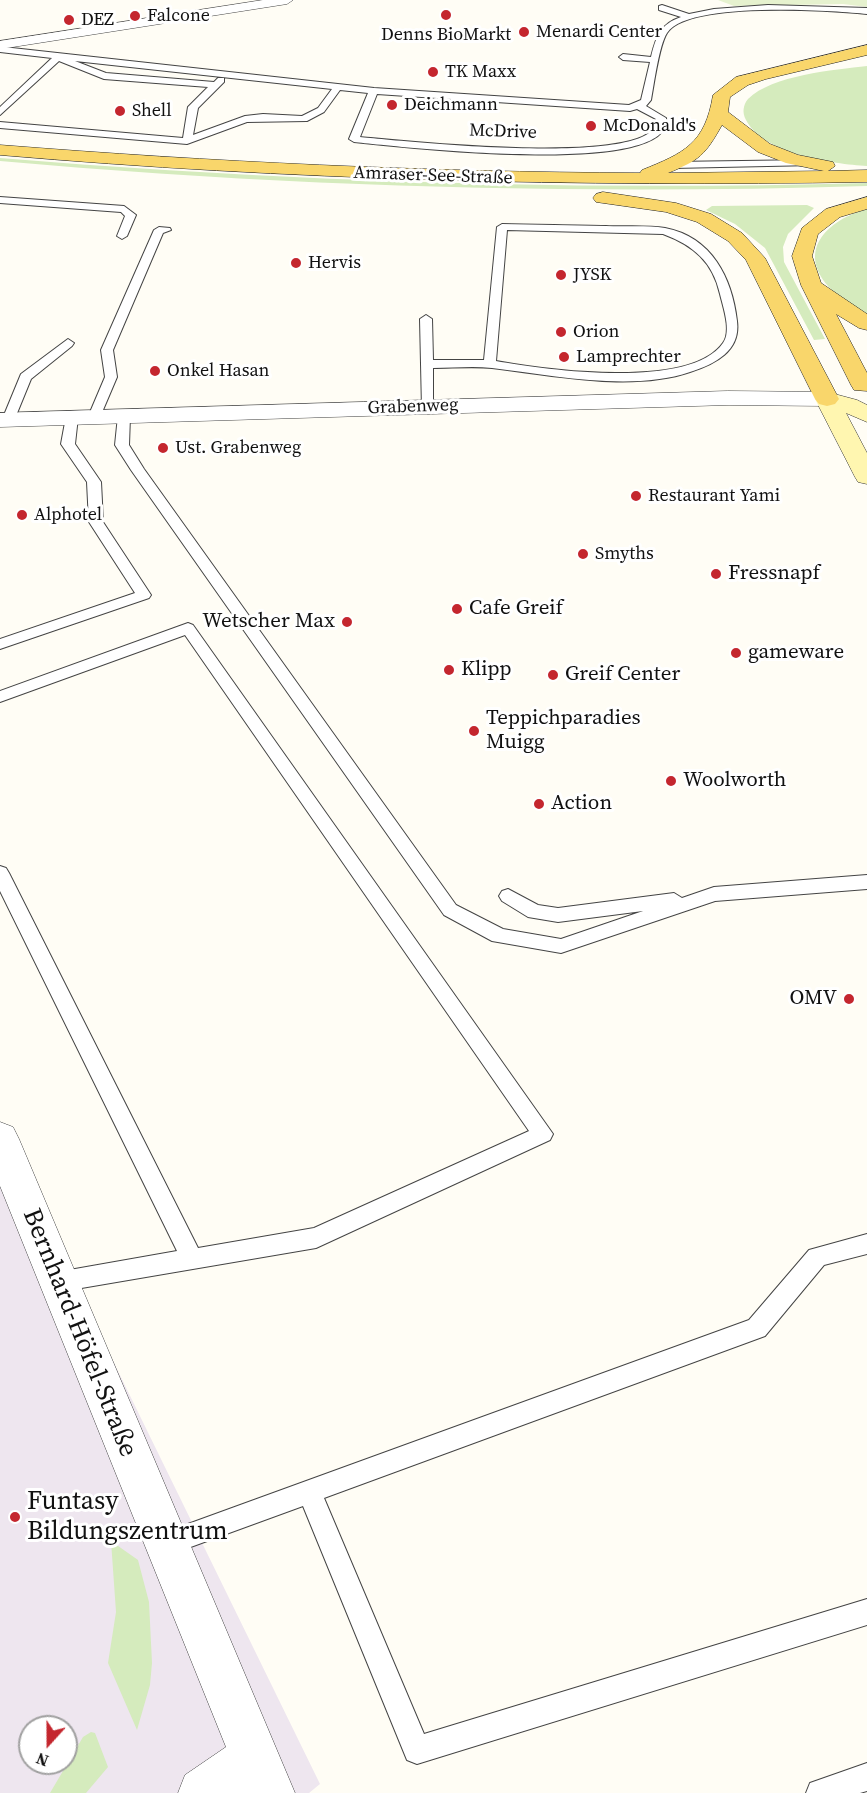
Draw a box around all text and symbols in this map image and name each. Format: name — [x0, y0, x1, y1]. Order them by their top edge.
place label: Falcone — [147, 5, 210, 27]
marker: Denns BioMarkt — [439, 8, 453, 22]
place label: DEZ — [81, 9, 114, 31]
marker: Falcone — [128, 9, 142, 23]
marker: DEZ — [62, 13, 76, 27]
place label: Menardi Center — [536, 21, 662, 43]
place label: Denns BioMarkt — [381, 24, 511, 46]
marker: Menardi Center — [517, 25, 531, 39]
place label: TK Maxx — [445, 61, 516, 83]
marker: TK Maxx — [426, 65, 440, 79]
place label: Deichmann — [404, 94, 498, 116]
marker: Deichmann — [385, 98, 399, 112]
place label: Shell — [132, 100, 172, 122]
marker: Shell — [113, 104, 127, 118]
place label: McDonald's — [603, 115, 696, 137]
marker: McDonald's — [584, 119, 598, 133]
street label: McDrive — [469, 120, 537, 144]
street label: Amraser-See-Straße — [353, 162, 513, 190]
place label: Hervis — [308, 252, 361, 274]
marker: Hervis — [289, 256, 303, 270]
place label: JYSK — [573, 264, 611, 286]
marker: JYSK — [554, 268, 568, 282]
place label: Orion — [573, 321, 619, 343]
marker: Orion — [554, 325, 568, 339]
place label: Lamprechter — [576, 346, 681, 368]
marker: Lamprechter — [557, 350, 571, 364]
place label: Onkel Hasan — [167, 360, 269, 382]
marker: Onkel Hasan — [148, 364, 162, 378]
street label: Grabenweg — [367, 395, 459, 419]
place label: Ust. Grabenweg — [175, 437, 301, 459]
marker: Ust. Grabenweg — [156, 441, 170, 455]
place label: Restaurant Yami — [648, 485, 780, 507]
marker: Restaurant Yami — [629, 489, 643, 503]
place label: Alphotel — [34, 504, 102, 526]
marker: Alphotel — [15, 508, 29, 522]
place label: Smyths — [595, 543, 654, 565]
marker: Smyths — [576, 547, 590, 561]
place label: Fressnapf — [728, 561, 820, 587]
marker: Fressnapf — [709, 567, 723, 581]
place label: Cafe Greif — [469, 596, 563, 622]
marker: Cafe Greif — [450, 602, 464, 616]
place label: Wetscher Max — [202, 609, 335, 635]
marker: Wetscher Max — [340, 615, 354, 629]
place label: gameware — [748, 640, 844, 666]
marker: gameware — [729, 646, 743, 660]
place label: Klipp — [461, 657, 512, 683]
place label: Greif Center — [565, 662, 680, 688]
marker: Klipp — [442, 663, 456, 677]
marker: Greif Center — [546, 668, 560, 682]
place label: Teppichparadies Muigg — [486, 706, 641, 756]
marker: Teppichparadies Muigg — [467, 724, 481, 738]
place label: Woolworth — [683, 768, 786, 794]
marker: Woolworth — [664, 774, 678, 788]
place label: Action — [551, 791, 612, 817]
marker: Action — [532, 797, 546, 811]
place label: OMV — [789, 986, 837, 1012]
marker: OMV — [842, 992, 856, 1006]
street label: Bernhard-Höfel-Straße — [15, 1204, 143, 1462]
place label: Funtasy Bildungszentrum — [27, 1486, 228, 1548]
marker: Funtasy Bildungszentrum — [8, 1510, 22, 1524]
north arrow — [18, 1715, 78, 1775]
text: N — [33, 1748, 52, 1772]

